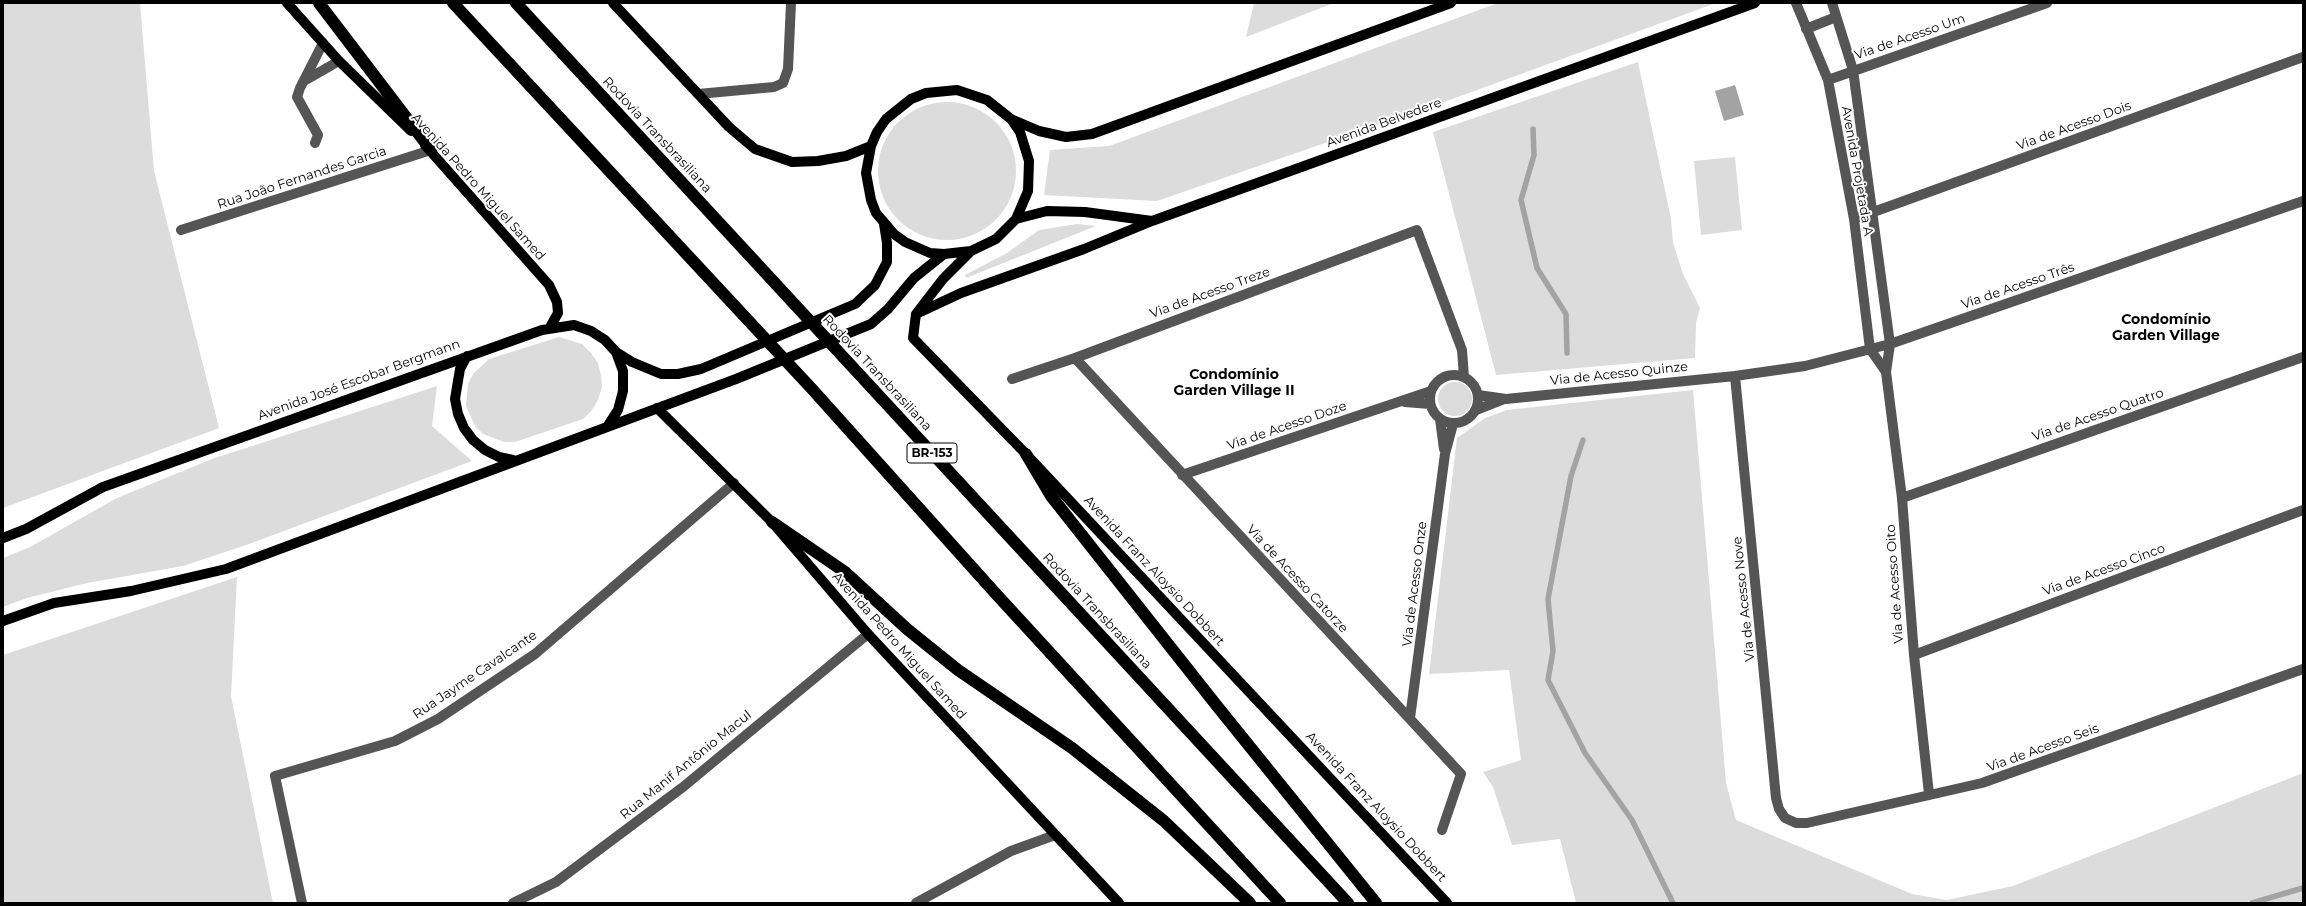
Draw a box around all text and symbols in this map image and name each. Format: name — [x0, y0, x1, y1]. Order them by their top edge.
street label: Via de Acesso Um — [1853, 11, 1967, 63]
street label: Rodovia Transbrasiliana — [599, 74, 715, 196]
street label: Avenida Belvedere — [1324, 95, 1444, 151]
street label: Via de Acesso Dois — [2015, 98, 2133, 154]
street label: Avenida Projetada A — [1838, 105, 1876, 237]
street label: Avenida Pedro Miguel Samed — [408, 110, 548, 264]
street label: Rua João Fernandes Garcia — [215, 143, 389, 213]
street label: Via de Acesso Três — [1959, 259, 2077, 313]
street label: Via de Acesso Treze — [1148, 264, 1272, 322]
street label: Rodovia Transbrasiliana — [819, 312, 935, 434]
district label: Condomínio Garden Village — [2112, 312, 2220, 344]
street label: Avenida José Escobar Bergmann — [256, 336, 462, 424]
street label: Via de Acesso Quinze — [1549, 359, 1689, 389]
district label: Condomínio Garden Village II — [1174, 367, 1294, 400]
street label: Via de Acesso Quatro — [2030, 385, 2166, 445]
street label: Via de Acesso Doze — [1225, 398, 1349, 454]
road number: BR-153 — [907, 443, 957, 463]
street label: Avenida Franz Aloysio Dobbert — [1080, 493, 1228, 649]
street label: Via de Acesso Onze — [1400, 520, 1430, 648]
street label: Via de Acesso Catorze — [1243, 522, 1351, 636]
street label: Via de Acesso Oito — [1883, 524, 1907, 644]
street label: Via de Acesso Nove — [1730, 536, 1758, 662]
street label: Via de Acesso Cinco — [2041, 541, 2167, 599]
street label: Rodovia Transbrasiliana — [1039, 550, 1155, 672]
street label: Avenida Pedro Miguel Samed — [829, 569, 969, 723]
street label: Rua Jayme Cavalcante — [410, 628, 540, 722]
street label: Rua Manif Antônio Macul — [617, 707, 755, 823]
street label: Via de Acesso Seis — [1985, 721, 2101, 775]
street label: Avenida Franz Aloysio Dobbert — [1302, 729, 1450, 885]

